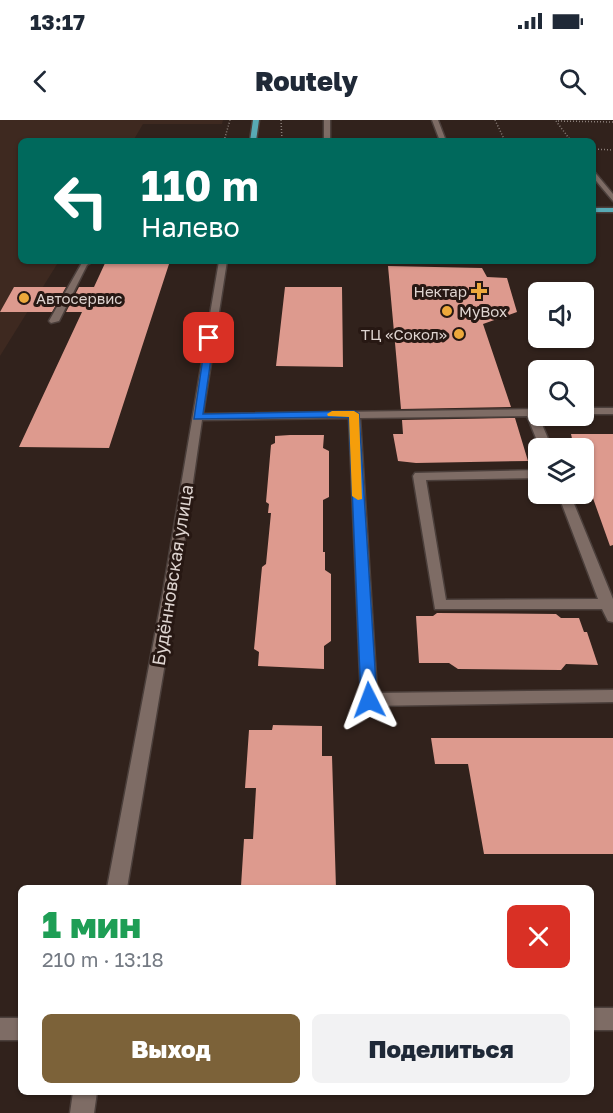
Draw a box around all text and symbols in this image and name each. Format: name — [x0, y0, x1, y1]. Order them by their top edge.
text: 13:17 — [30, 8, 85, 35]
icon: back — [24, 65, 57, 98]
text: Routely — [255, 65, 358, 97]
icon: search — [556, 65, 589, 98]
text: 110 m — [141, 160, 259, 210]
icon: left — [42, 162, 120, 240]
text: Налево — [141, 211, 240, 243]
place label: Нектар — [414, 282, 467, 300]
map controls — [528, 282, 594, 504]
button: sound — [528, 282, 594, 348]
marker: Нектар — [472, 284, 486, 298]
place label: Автосервис — [36, 289, 122, 307]
marker: Автосервис — [17, 291, 31, 305]
place label: MyBox — [459, 302, 507, 320]
marker: MyBox — [440, 304, 454, 318]
pin — [183, 312, 234, 363]
icon: arrive — [192, 321, 225, 354]
place label: ТЦ «Сокол» — [361, 325, 447, 343]
marker: ТЦ «Сокол» — [452, 327, 466, 341]
button: search — [528, 360, 594, 426]
button: layers — [528, 438, 594, 504]
street label: Будённовская улица — [147, 483, 197, 667]
position arrow — [337, 668, 401, 732]
text: 1 мин — [42, 903, 141, 946]
button: close — [507, 905, 570, 968]
text: 210 m · 13:18 — [42, 947, 164, 971]
button: Выход — [42, 1014, 300, 1083]
button: Поделиться — [312, 1014, 570, 1083]

